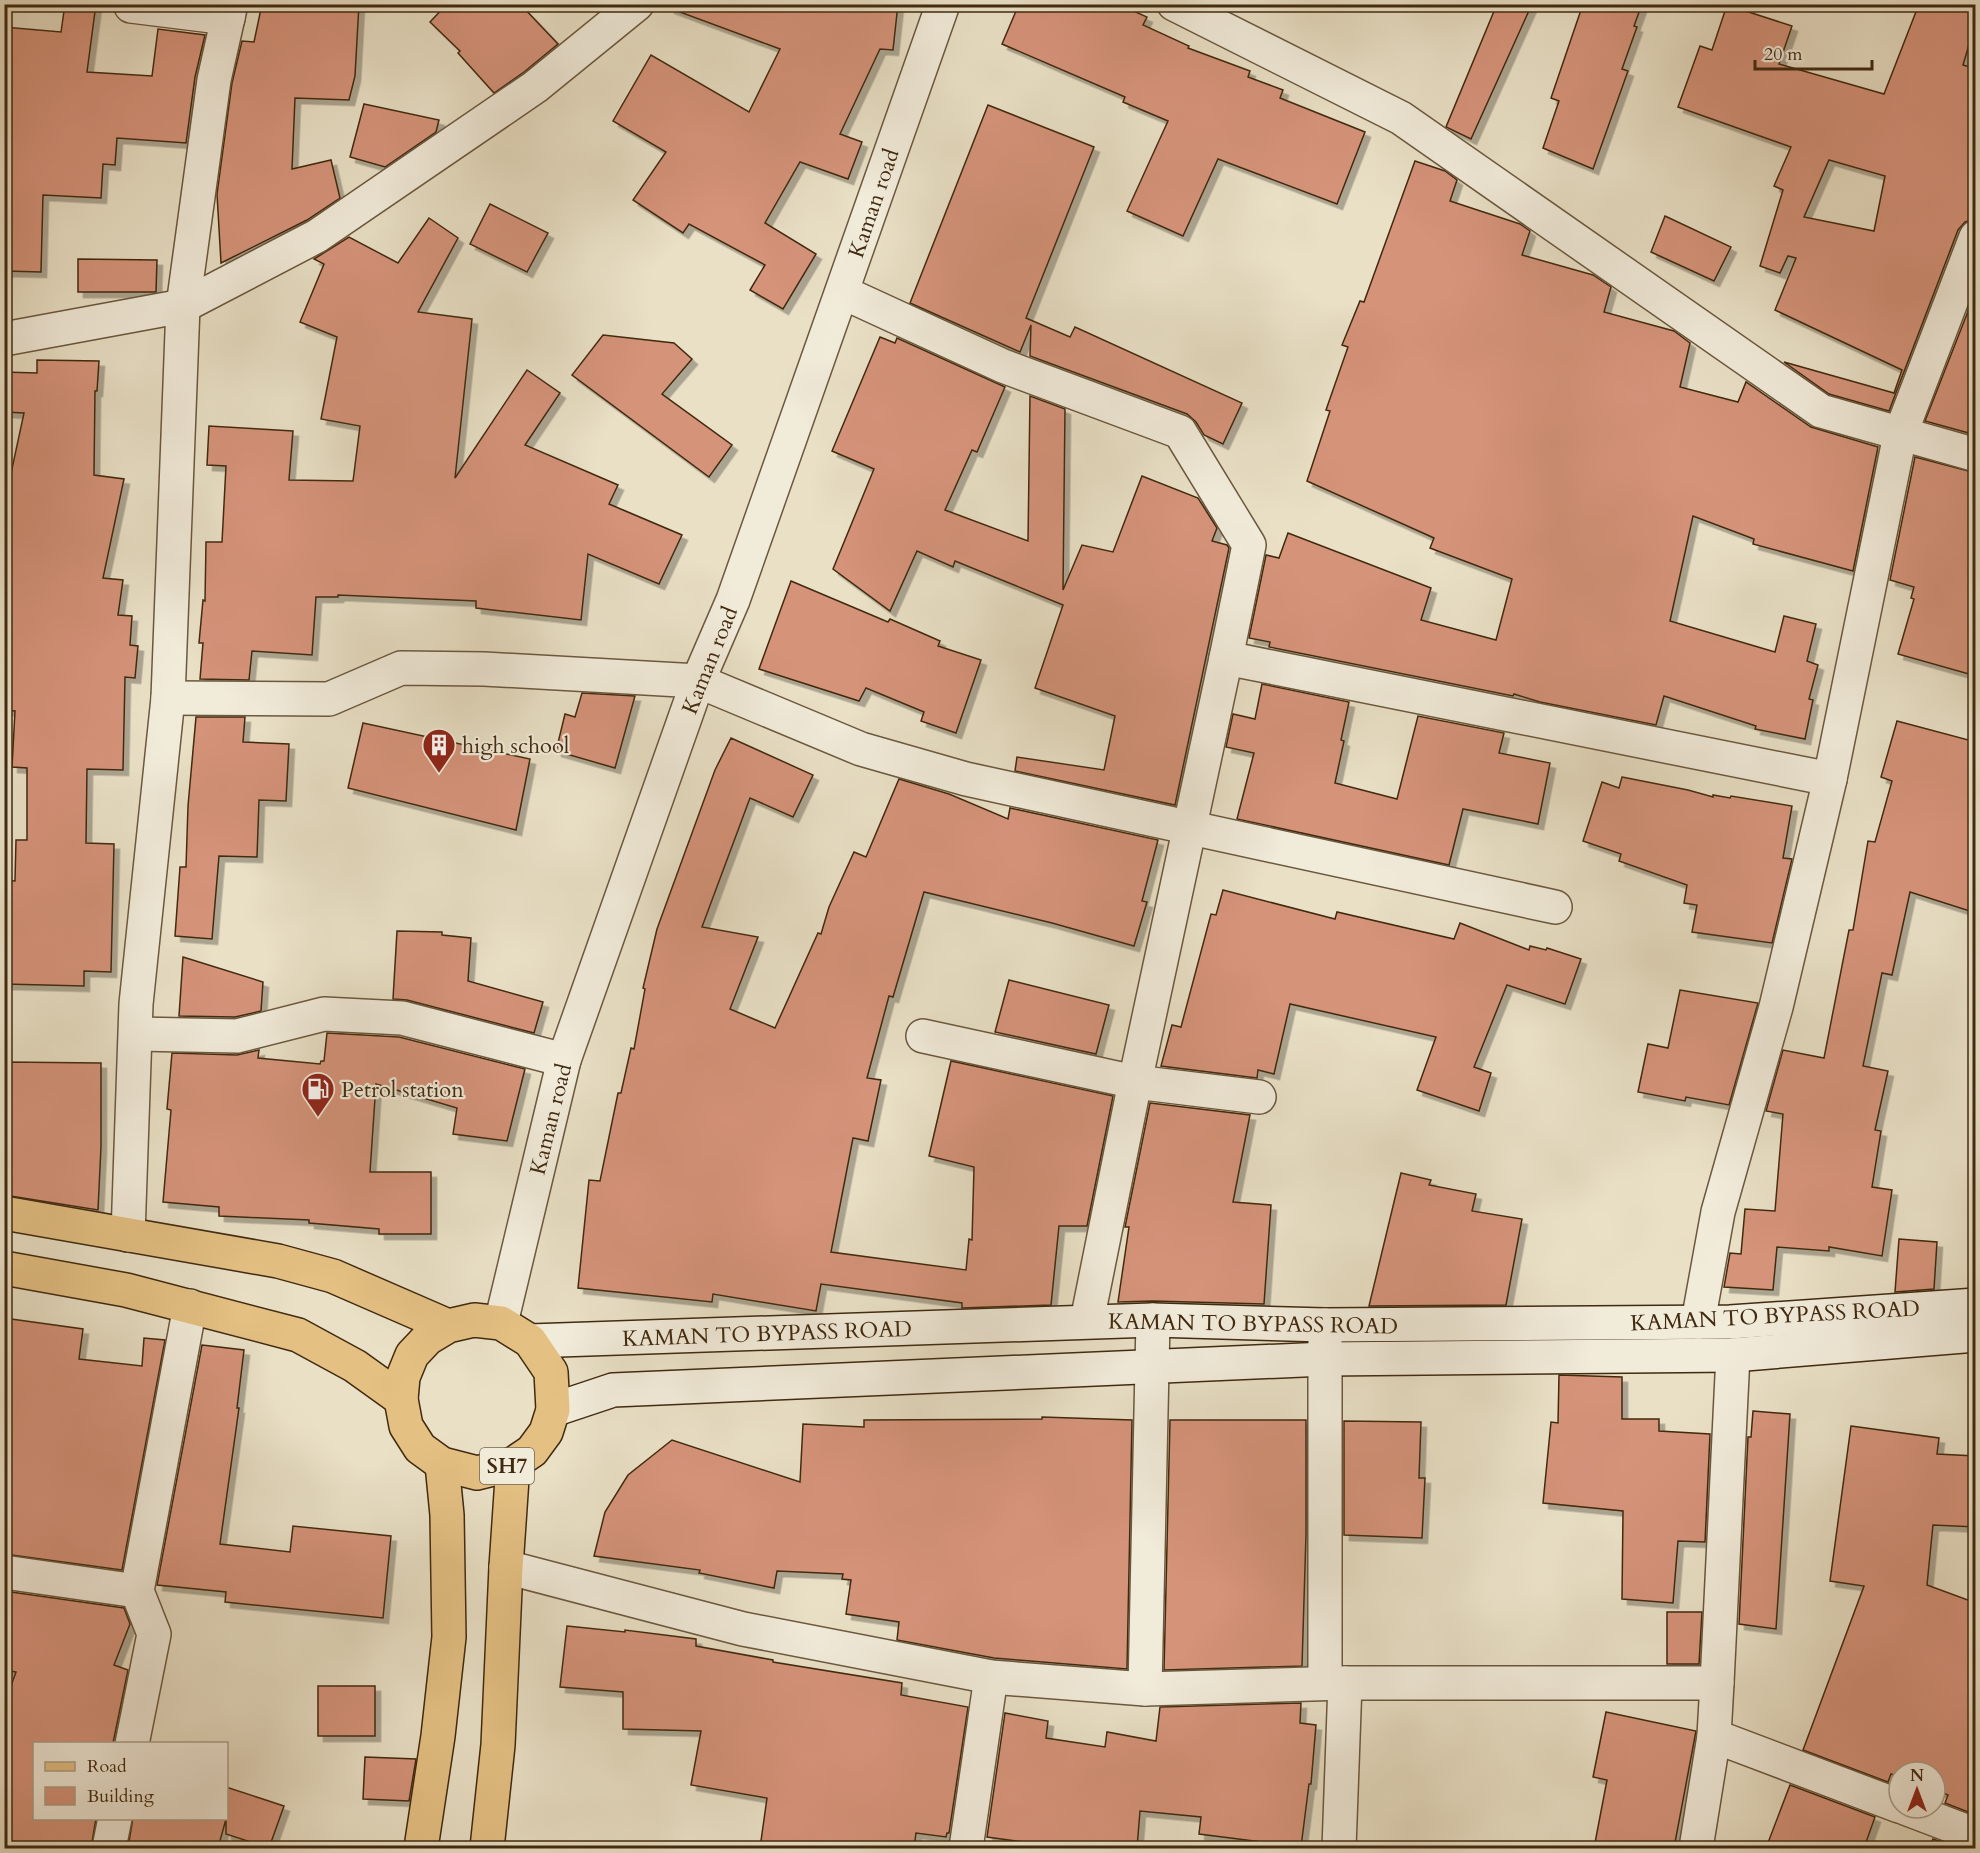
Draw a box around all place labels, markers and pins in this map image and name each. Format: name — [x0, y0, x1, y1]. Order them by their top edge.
building icon: high school — [421, 727, 457, 774]
place label: high school — [462, 731, 570, 761]
fuel station icon: Petrol station — [300, 1071, 336, 1118]
place label: Petrol station — [341, 1075, 464, 1105]

